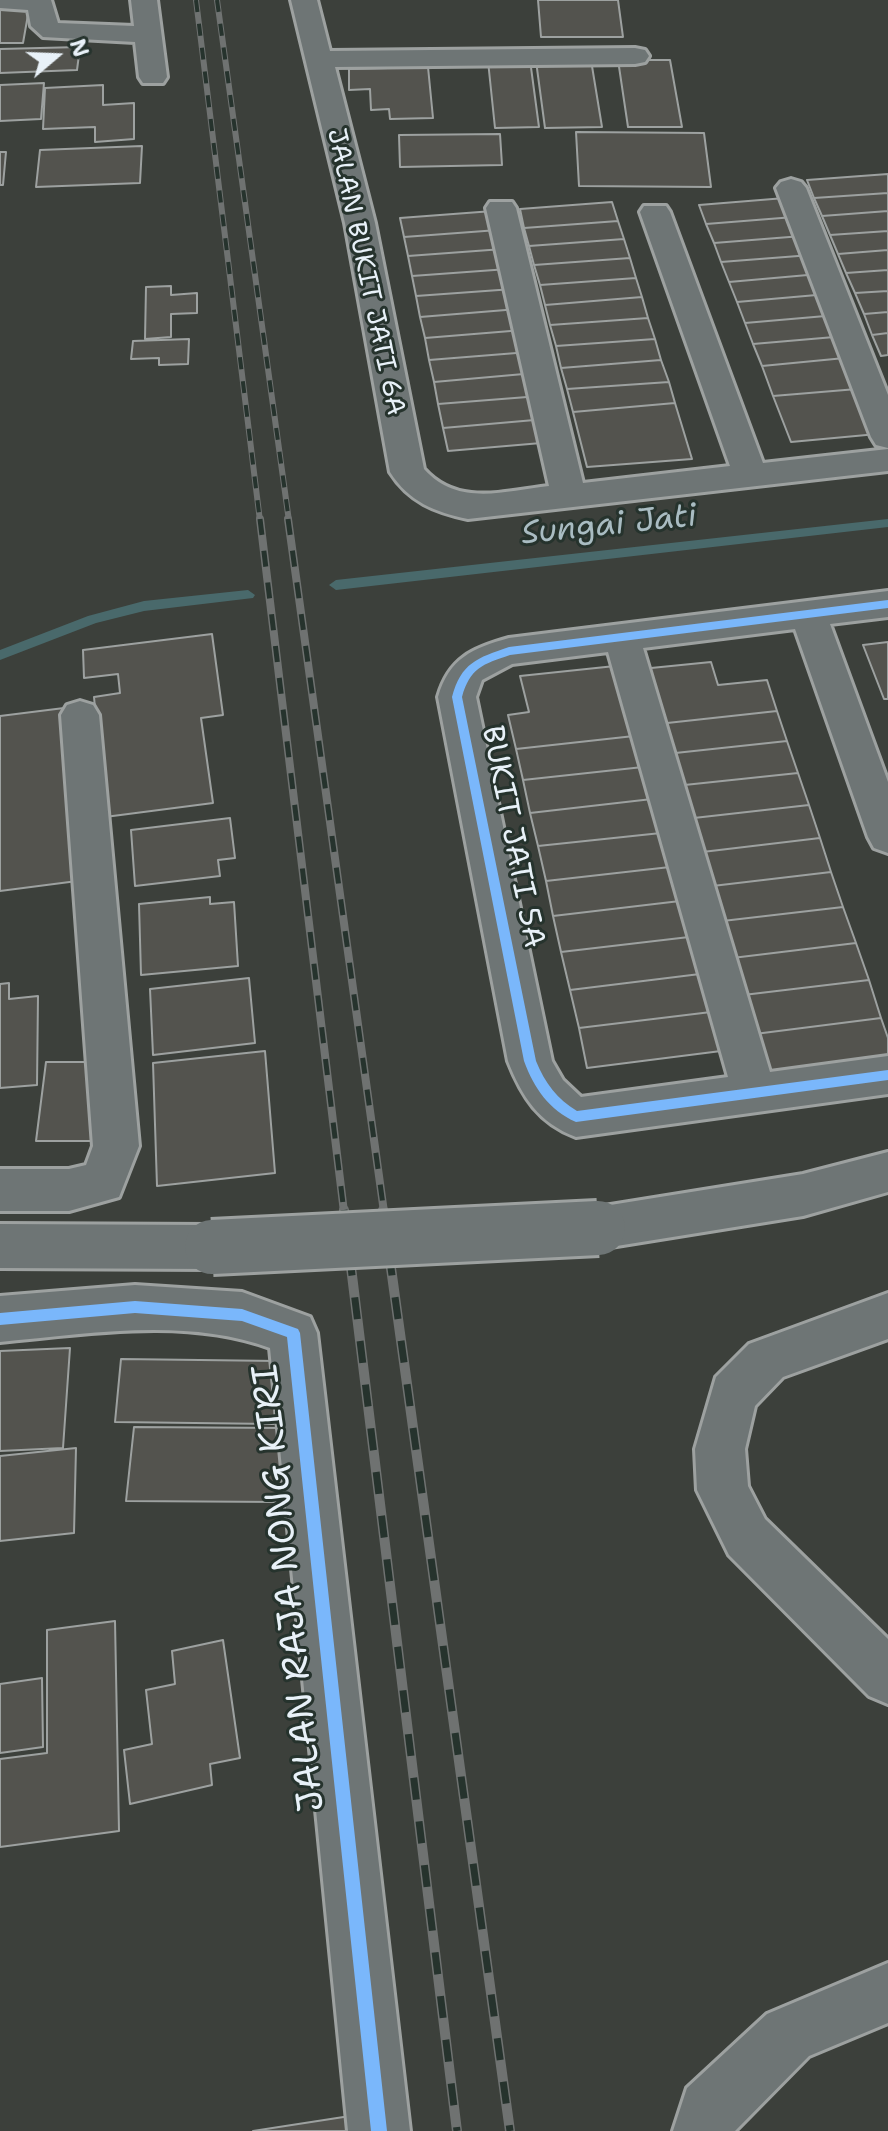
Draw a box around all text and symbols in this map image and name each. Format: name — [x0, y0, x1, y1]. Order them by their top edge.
north arrow — [16, 16, 96, 96]
text: N — [63, 35, 96, 61]
street label: JALAN BUKIT JATI 6A — [319, 126, 411, 418]
water label: Sungai Jati — [519, 498, 699, 554]
street label: BUKIT JATI 5A — [473, 723, 551, 951]
street label: JALAN RAJA NONG KIRI — [245, 1362, 335, 1814]

